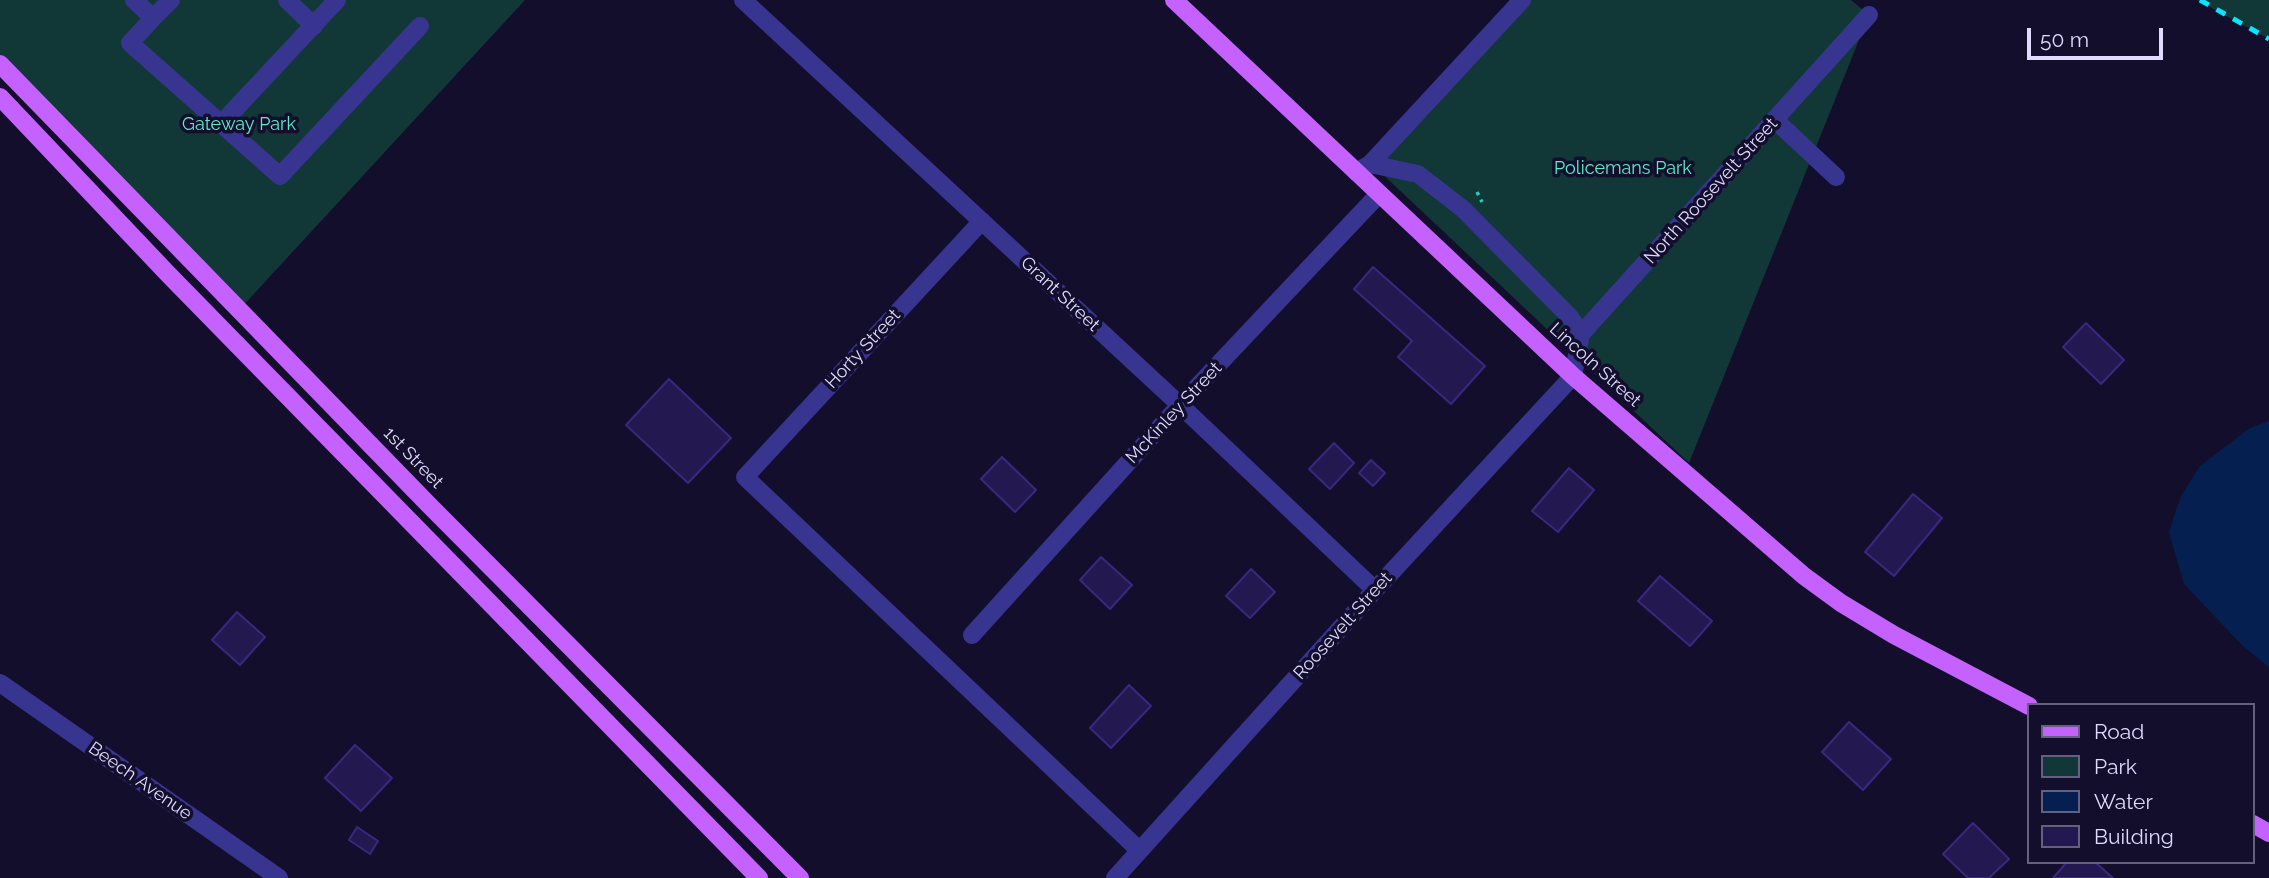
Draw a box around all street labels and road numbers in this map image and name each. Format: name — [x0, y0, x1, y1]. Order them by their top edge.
street label: North Roosevelt Street — [1640, 114, 1782, 268]
street label: Grant Street — [1016, 252, 1104, 336]
street label: Horty Street — [821, 305, 905, 393]
street label: Lincoln Street — [1545, 318, 1645, 412]
street label: McKinley Street — [1121, 358, 1227, 468]
street label: 1st Street — [379, 423, 447, 493]
street label: Roosevelt Street — [1289, 568, 1397, 684]
street label: Beech Avenue — [84, 737, 196, 825]

